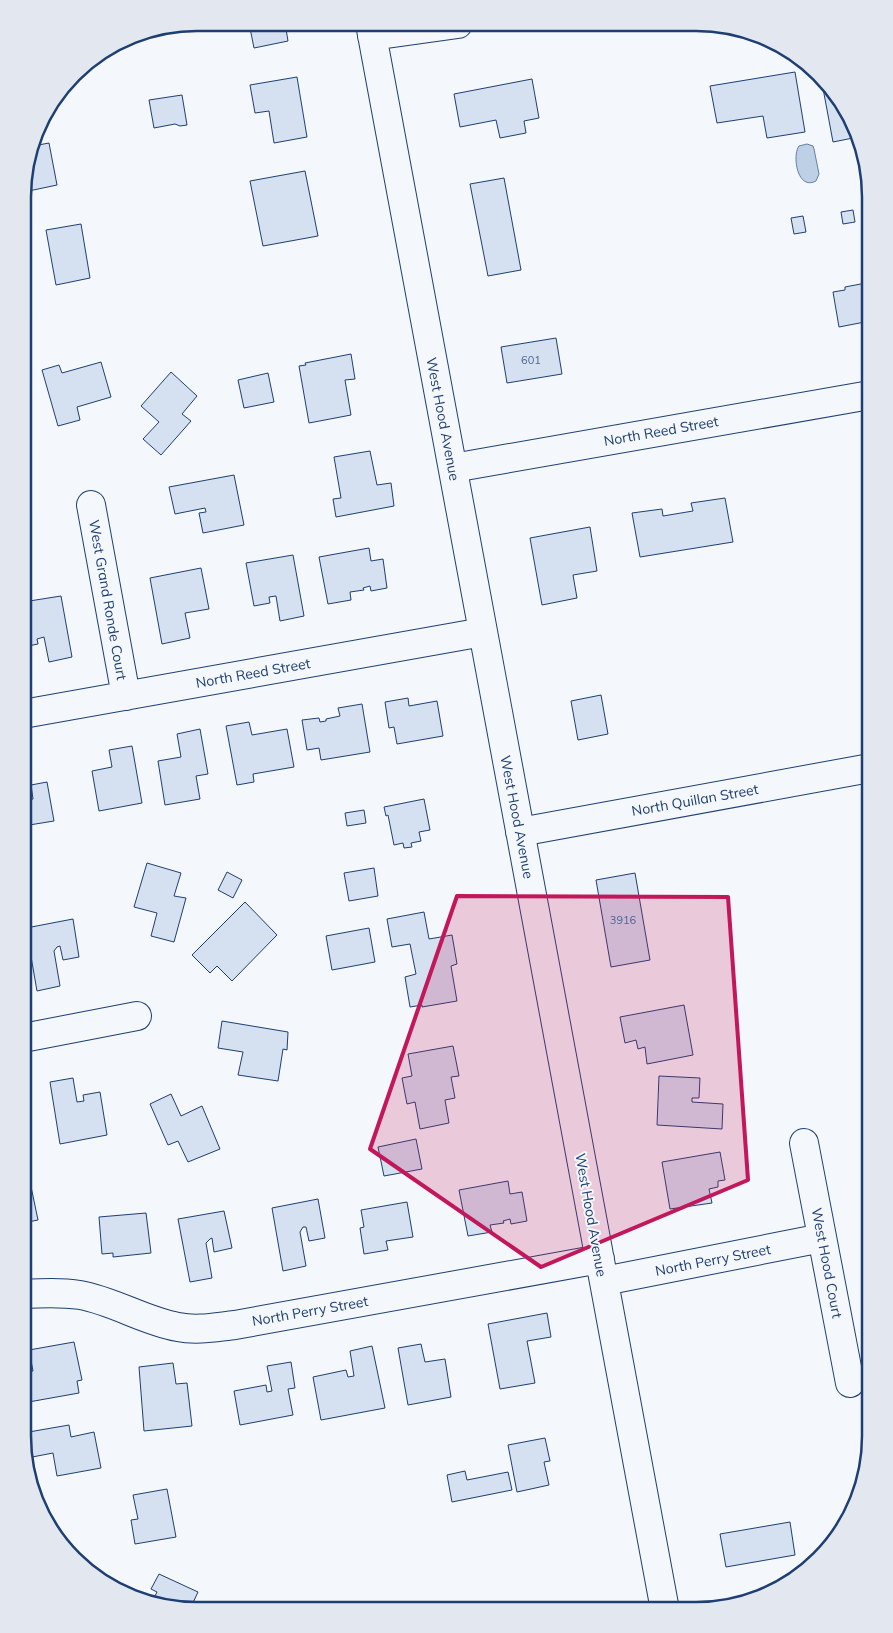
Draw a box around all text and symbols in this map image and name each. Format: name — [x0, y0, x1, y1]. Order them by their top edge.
house number: 601 — [521, 353, 541, 367]
street label: West Hood Avenue — [422, 356, 464, 482]
street label: North Reed Street — [602, 412, 720, 450]
street label: West Grand Ronde Court — [85, 518, 131, 682]
street label: North Reed Street — [194, 654, 312, 692]
street label: West Hood Avenue — [496, 754, 538, 880]
street label: North Quillan Street — [630, 780, 760, 820]
house number: 3916 — [610, 913, 637, 927]
street label: West Hood Avenue — [571, 1152, 611, 1278]
street label: West Hood Court — [807, 1206, 847, 1320]
street label: North Perry Street — [654, 1240, 772, 1280]
street label: North Perry Street — [251, 1292, 370, 1330]

